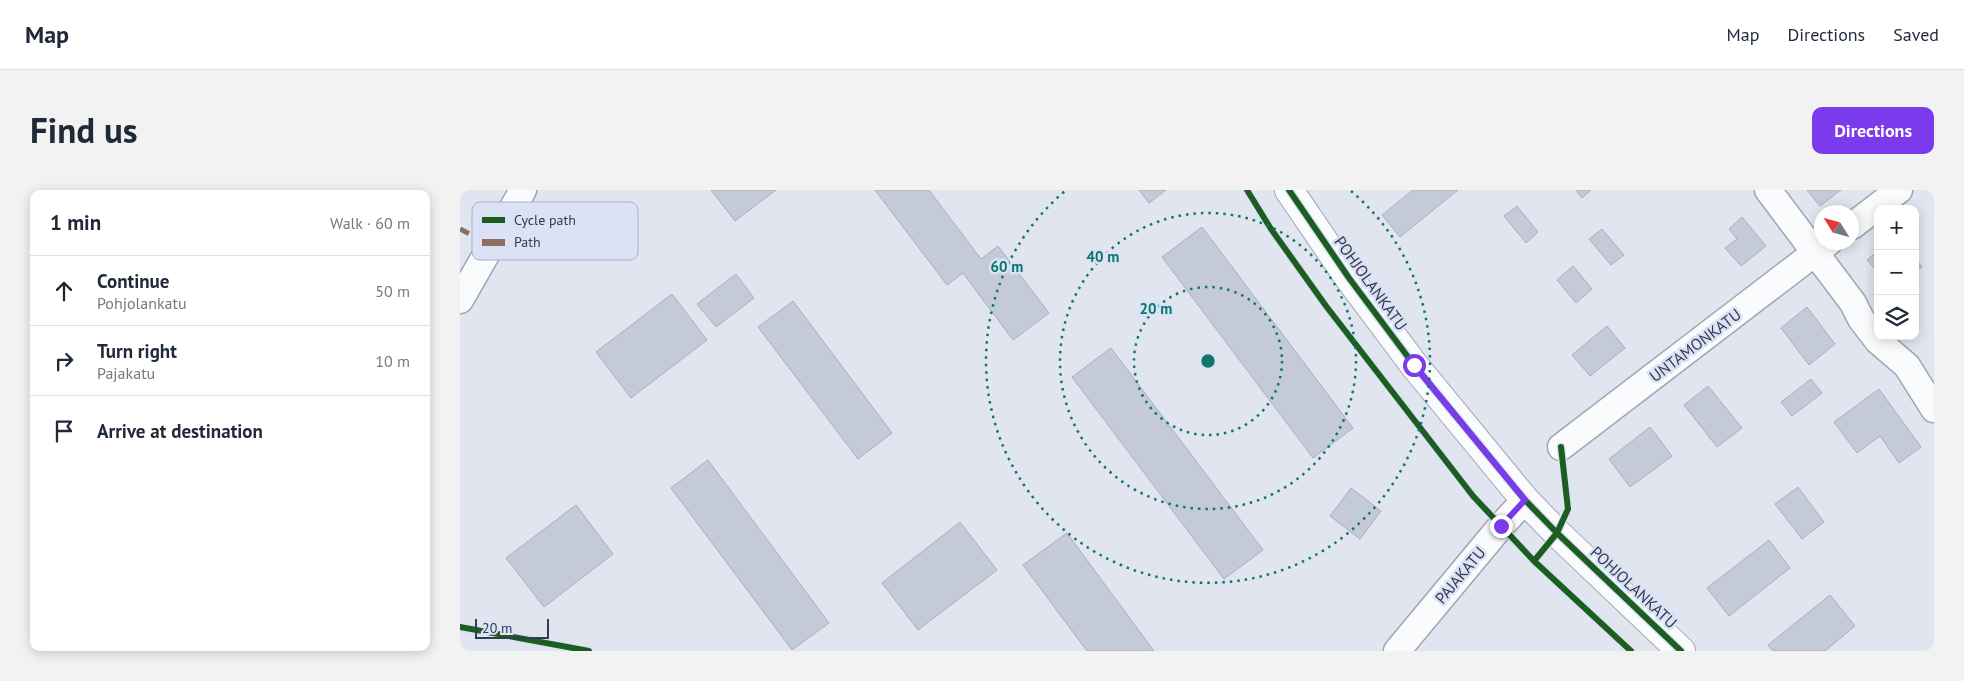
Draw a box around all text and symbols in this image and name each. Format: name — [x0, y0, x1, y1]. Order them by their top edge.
text: Map — [25, 19, 69, 50]
text: Map — [1727, 23, 1759, 46]
text: Directions — [1787, 23, 1865, 46]
text: Saved — [1893, 23, 1939, 46]
text: Find us — [30, 107, 138, 153]
button: Directions — [1812, 107, 1934, 154]
legend — [472, 202, 638, 260]
north arrow — [1814, 205, 1859, 250]
map controls — [1874, 205, 1919, 340]
button: + — [1874, 205, 1919, 250]
text: 1 min — [50, 209, 101, 236]
text: Cycle path — [514, 211, 576, 229]
text: Walk · 60 m — [330, 213, 410, 233]
street label: POHJOLANKATU — [1330, 232, 1412, 334]
text: Path — [514, 233, 541, 251]
text: 40 m — [1087, 247, 1119, 266]
button: − — [1874, 250, 1919, 295]
text: 60 m — [991, 257, 1023, 276]
text: Continue — [97, 269, 169, 293]
icon: ahead — [50, 277, 78, 305]
text: 50 m — [375, 281, 410, 301]
text: Pohjolankatu — [97, 293, 187, 313]
button: layers — [1874, 295, 1919, 340]
text: 20 m — [1140, 299, 1172, 318]
street label: UNTAMONKATU — [1645, 304, 1745, 386]
text: Turn right — [97, 339, 177, 363]
icon: right — [50, 347, 78, 375]
text: 10 m — [375, 351, 410, 371]
centre of rings — [1199, 352, 1217, 370]
route start — [1403, 354, 1426, 377]
text: Pajakatu — [97, 363, 155, 383]
icon: arrive — [50, 417, 78, 445]
text: Arrive at destination — [97, 419, 263, 443]
route end — [1490, 515, 1513, 538]
street label: PAJAKATU — [1430, 542, 1490, 608]
street label: POHJOLANKATU — [1586, 542, 1682, 632]
scale bar — [475, 616, 549, 639]
text: 20 m — [482, 619, 512, 637]

